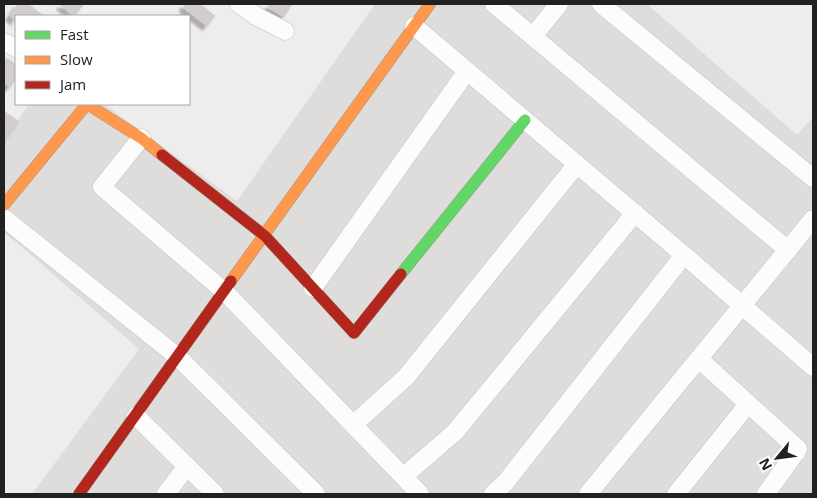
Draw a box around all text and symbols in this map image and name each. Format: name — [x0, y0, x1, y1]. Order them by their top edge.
legend — [15, 15, 190, 105]
text: Fast — [60, 24, 89, 44]
text: Slow — [60, 49, 93, 69]
text: Jam — [58, 74, 86, 94]
north arrow — [752, 433, 802, 483]
text: N — [754, 455, 776, 474]

